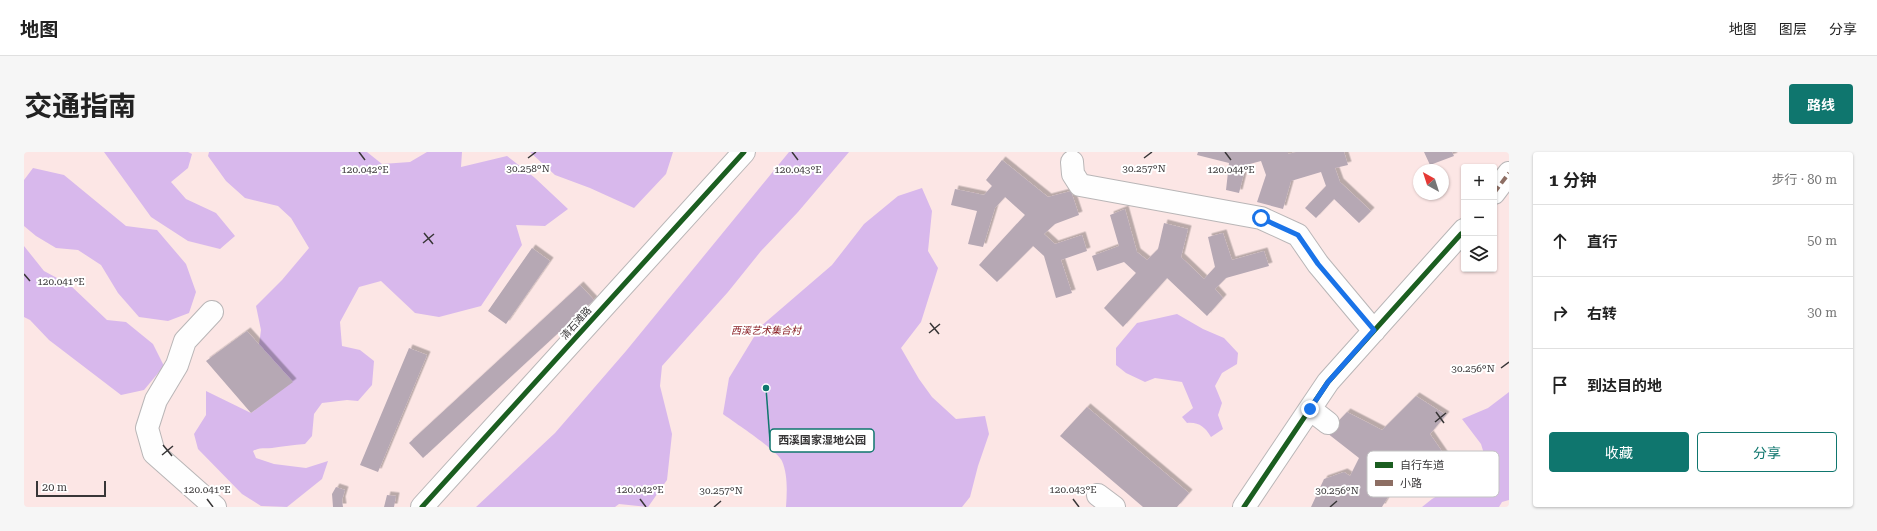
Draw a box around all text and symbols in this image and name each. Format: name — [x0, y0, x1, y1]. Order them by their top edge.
text: 地图 — [20, 18, 58, 41]
text: 地图 — [1729, 21, 1757, 37]
text: 图层 — [1779, 21, 1807, 37]
text: 分享 — [1829, 21, 1857, 37]
button: 路线 — [1789, 84, 1853, 124]
text: 交通指南 — [24, 90, 136, 123]
text: 30.258°N — [506, 163, 550, 174]
text: 30.257°N — [1122, 163, 1166, 174]
text: 120.042°E — [341, 164, 389, 175]
text: 120.043°E — [774, 164, 822, 175]
text: 120.044°E — [1207, 164, 1255, 175]
north arrow — [1413, 164, 1449, 200]
map controls — [1461, 164, 1497, 272]
button: + — [1461, 164, 1497, 200]
text: 1 分钟 — [1549, 170, 1597, 190]
text: 步行 · 80 m — [1771, 172, 1837, 187]
button: − — [1461, 200, 1497, 236]
route start — [1252, 209, 1270, 227]
icon: ahead — [1549, 230, 1571, 252]
text: 直行 — [1587, 233, 1617, 251]
text: 50 m — [1807, 233, 1837, 248]
button: layers — [1461, 236, 1497, 272]
text: 120.041°E — [37, 276, 85, 287]
icon: right — [1549, 302, 1571, 324]
street label: 清石滩路 — [559, 304, 593, 342]
text: 右转 — [1587, 305, 1617, 323]
text: 30 m — [1807, 305, 1837, 320]
park label: 西溪艺术集合村 — [731, 325, 803, 336]
text: 30.256°N — [1451, 363, 1495, 374]
icon: arrive — [1549, 374, 1571, 396]
text: 到达目的地 — [1587, 377, 1662, 395]
route end — [1301, 400, 1319, 418]
callout: 西溪国家湿地公园 — [770, 429, 874, 452]
button: 收藏 — [1549, 432, 1689, 472]
button: 分享 — [1697, 432, 1837, 472]
text: 西溪国家湿地公园 — [778, 434, 866, 447]
legend — [1367, 451, 1499, 497]
text: 自行车道 — [1400, 459, 1444, 472]
text: 小路 — [1400, 477, 1422, 490]
scale bar — [36, 479, 106, 498]
text: 20 m — [42, 481, 67, 494]
text: 120.041°E — [183, 484, 231, 495]
text: 120.042°E — [616, 484, 664, 495]
text: 120.043°E — [1049, 484, 1097, 495]
text: 30.257°N — [699, 485, 743, 496]
text: 30.256°N — [1315, 485, 1359, 496]

